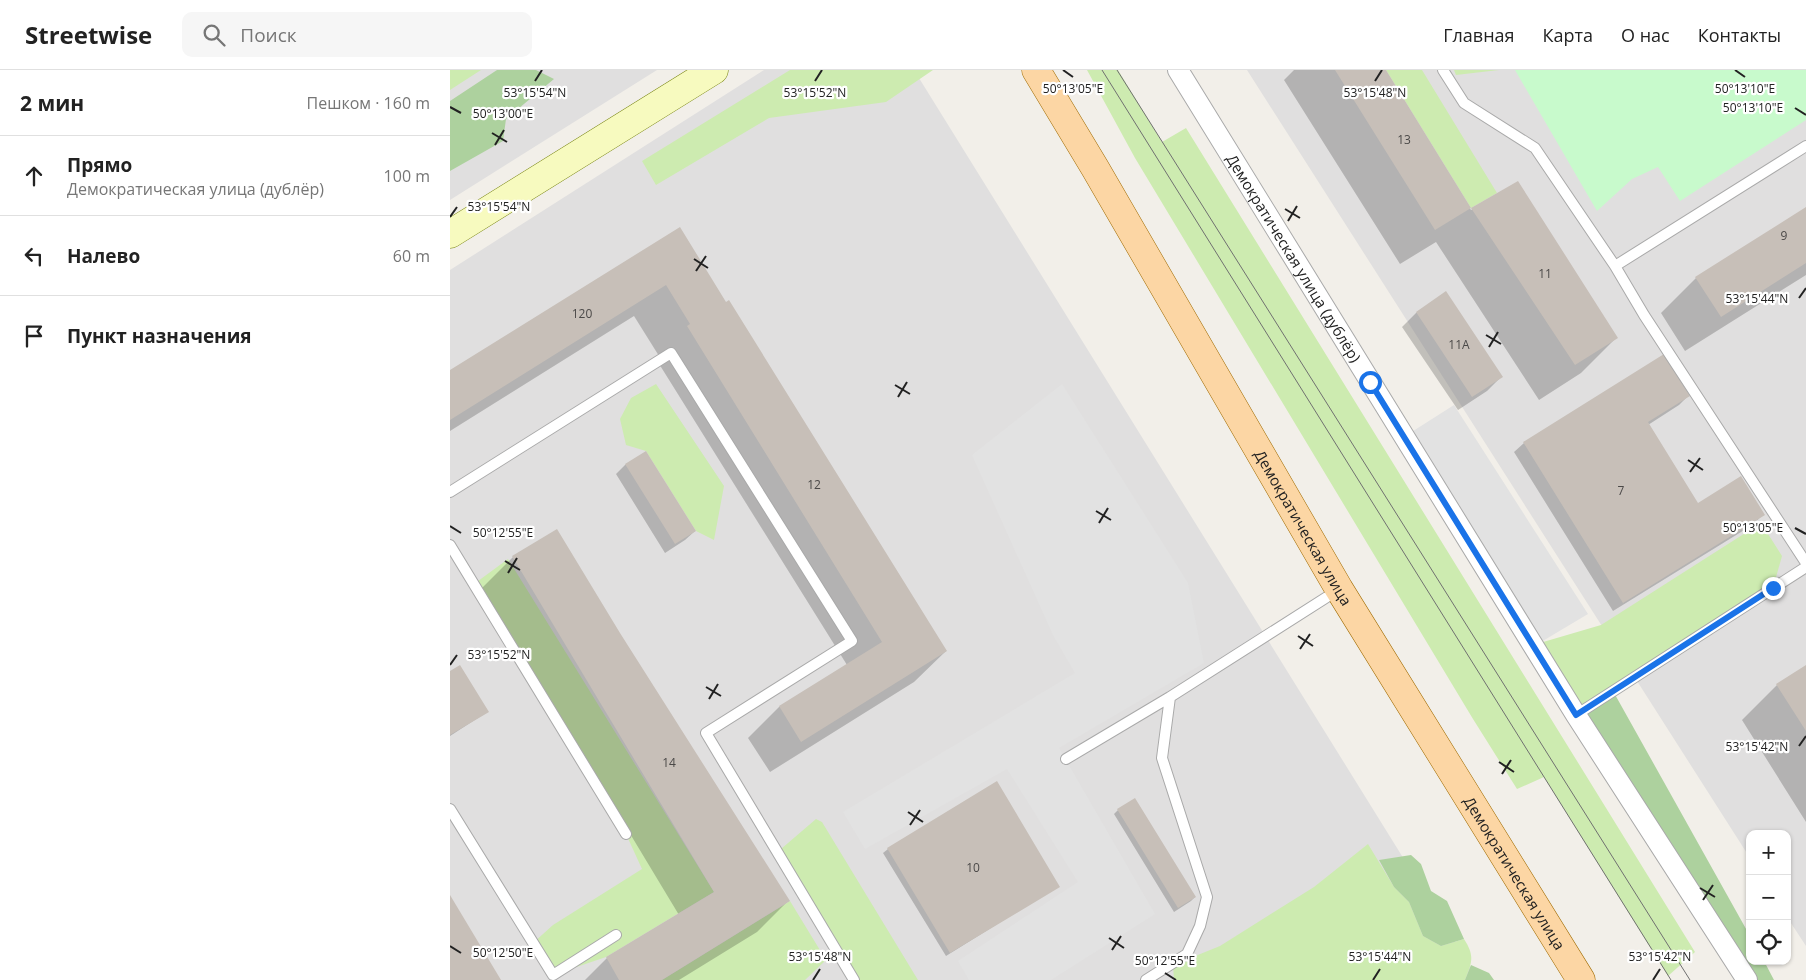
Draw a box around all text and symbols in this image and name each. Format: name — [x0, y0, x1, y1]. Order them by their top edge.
search box — [182, 12, 532, 57]
text: Streetwise — [25, 18, 152, 51]
icon: search — [200, 21, 228, 49]
text: Поиск — [240, 22, 297, 48]
text: Главная — [1443, 23, 1515, 47]
text: Карта — [1543, 23, 1593, 47]
text: О нас — [1621, 23, 1670, 47]
text: Контакты — [1698, 23, 1781, 47]
text: 50°13'05"E — [1043, 80, 1103, 97]
text: 50°13'10"E — [1715, 80, 1775, 97]
text: 53°15'54"N — [504, 84, 566, 101]
text: 53°15'52"N — [784, 84, 846, 101]
text: 53°15'48"N — [1344, 84, 1406, 101]
text: 2 мин — [20, 89, 84, 117]
text: Пешком · 160 m — [307, 92, 430, 114]
text: 50°13'10"E — [1723, 99, 1783, 116]
text: 50°13'00"E — [473, 105, 533, 122]
house number: 13 — [1397, 131, 1411, 148]
street label: Демократическая улица (дублёр) — [1222, 150, 1366, 366]
text: Прямо — [67, 152, 132, 178]
icon: ahead — [20, 162, 48, 190]
text: 100 m — [384, 165, 430, 187]
text: Демократическая улица (дублёр) — [67, 178, 324, 200]
text: 53°15'54"N — [468, 198, 530, 215]
house number: 9 — [1781, 227, 1788, 244]
icon: left — [20, 242, 48, 270]
text: Налево — [67, 243, 140, 269]
text: 60 m — [393, 245, 430, 267]
house number: 11 — [1538, 265, 1552, 282]
text: 53°15'44"N — [1726, 290, 1788, 307]
house number: 120 — [572, 305, 592, 322]
icon: arrive — [20, 322, 48, 350]
text: Пункт назначения — [67, 323, 252, 349]
house number: 11А — [1448, 336, 1470, 353]
route start — [1359, 371, 1382, 394]
street label: Демократическая улица — [1250, 446, 1357, 609]
house number: 12 — [807, 476, 821, 493]
house number: 7 — [1618, 482, 1625, 499]
text: 50°13'05"E — [1723, 519, 1783, 536]
text: 50°12'55"E — [473, 524, 533, 541]
route end — [1762, 577, 1785, 600]
text: 53°15'52"N — [468, 646, 530, 663]
text: 53°15'42"N — [1726, 738, 1788, 755]
house number: 14 — [662, 754, 676, 771]
street label: Демократическая улица — [1460, 792, 1570, 954]
map controls — [1746, 830, 1791, 965]
button: + — [1746, 830, 1791, 875]
house number: 10 — [966, 859, 980, 876]
button: − — [1746, 875, 1791, 920]
button: locate — [1746, 920, 1791, 965]
text: 50°12'50"E — [473, 944, 533, 961]
text: 53°15'48"N — [789, 948, 851, 965]
text: 53°15'44"N — [1349, 948, 1411, 965]
text: 53°15'42"N — [1629, 948, 1691, 965]
text: 50°12'55"E — [1135, 952, 1195, 969]

